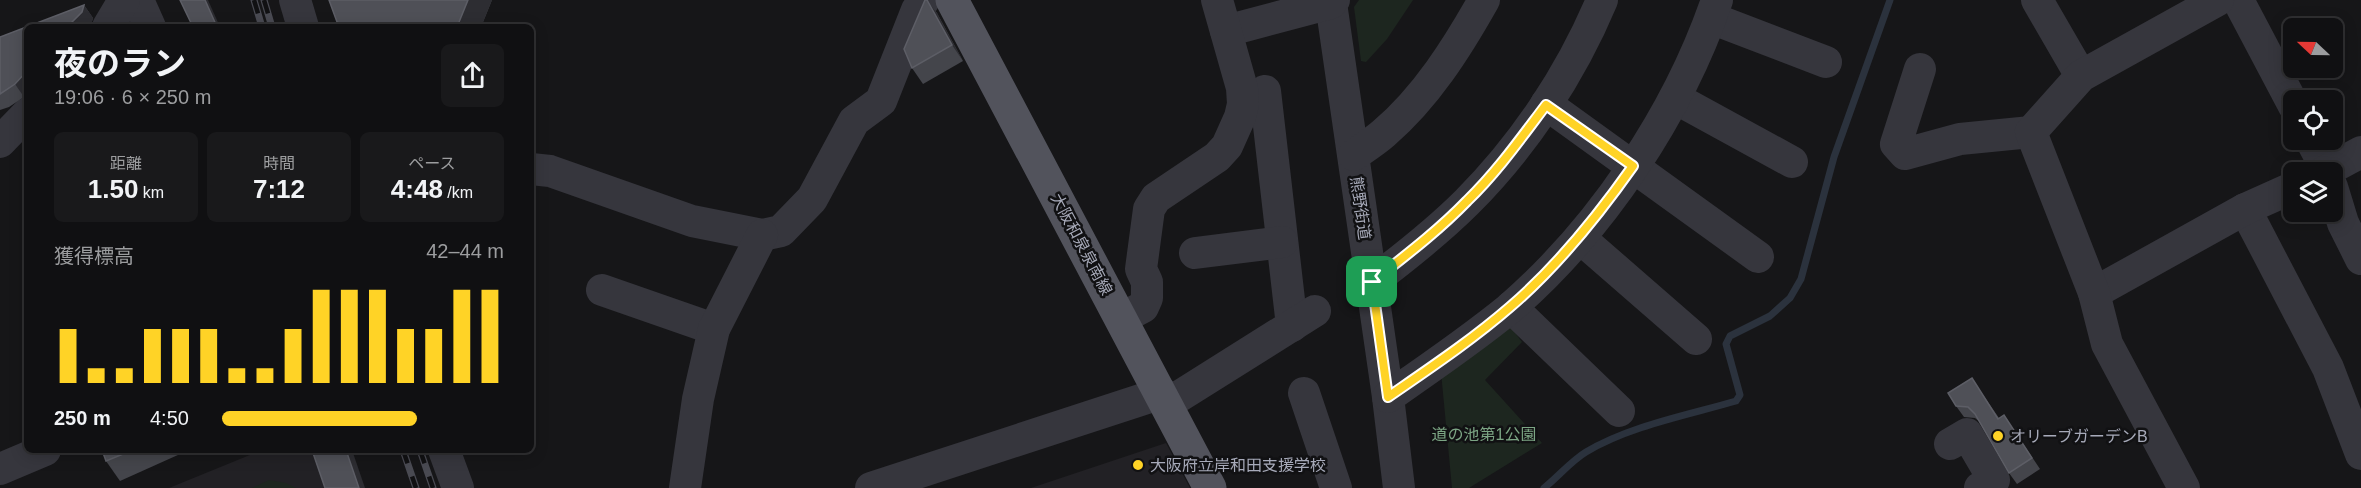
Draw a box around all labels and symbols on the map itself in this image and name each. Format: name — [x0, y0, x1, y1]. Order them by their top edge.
north arrow — [2283, 18, 2343, 78]
street label: 熊野街道 — [1348, 175, 1373, 241]
street label: 大阪和泉泉南線 — [1048, 191, 1115, 298]
pin — [1346, 256, 1397, 307]
park label: 道の池第1公園 — [1432, 426, 1536, 443]
place label: オリーブガーデンB — [2010, 428, 2148, 445]
marker: オリーブガーデンB — [1991, 429, 2005, 443]
place label: 大阪府立岸和田支援学校 — [1150, 457, 1326, 474]
marker: 大阪府立岸和田支援学校 — [1131, 458, 1145, 472]

